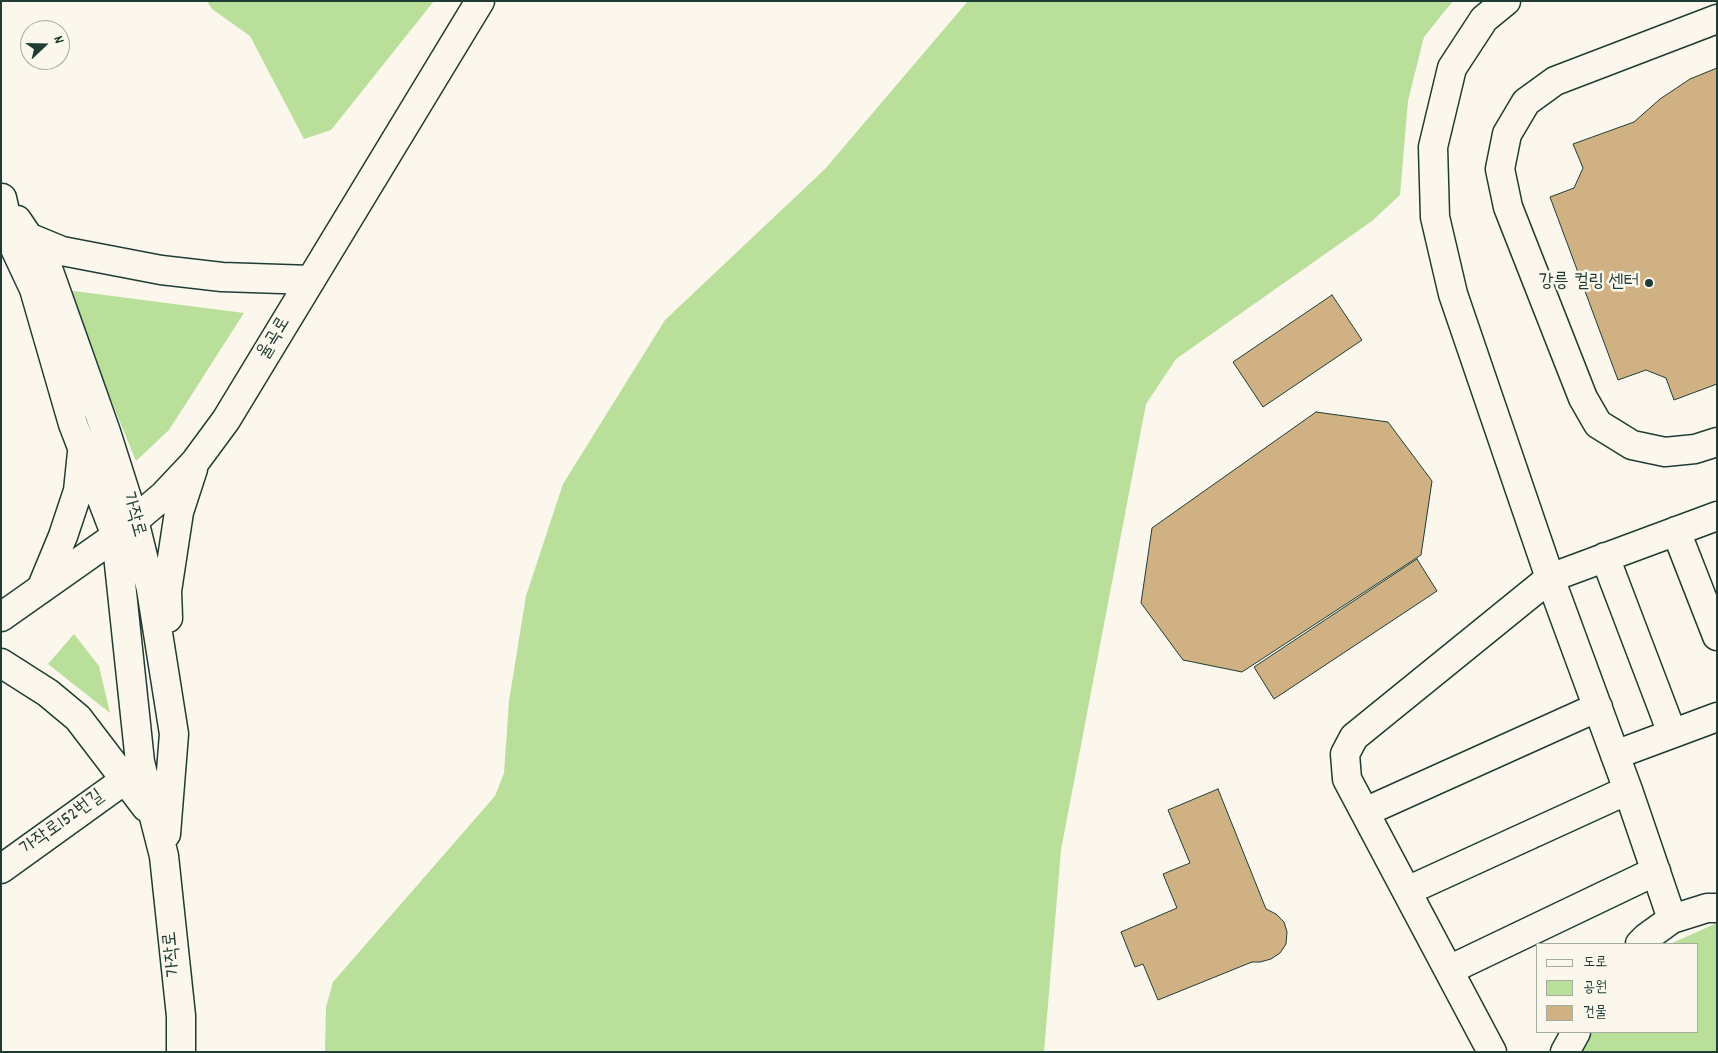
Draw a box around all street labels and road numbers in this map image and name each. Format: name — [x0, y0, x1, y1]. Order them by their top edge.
street label: 율곡로 — [253, 313, 297, 365]
street label: 가작로 — [115, 490, 149, 540]
street label: 가작로152번길 — [17, 786, 109, 862]
street label: 가작로 — [160, 930, 188, 978]

